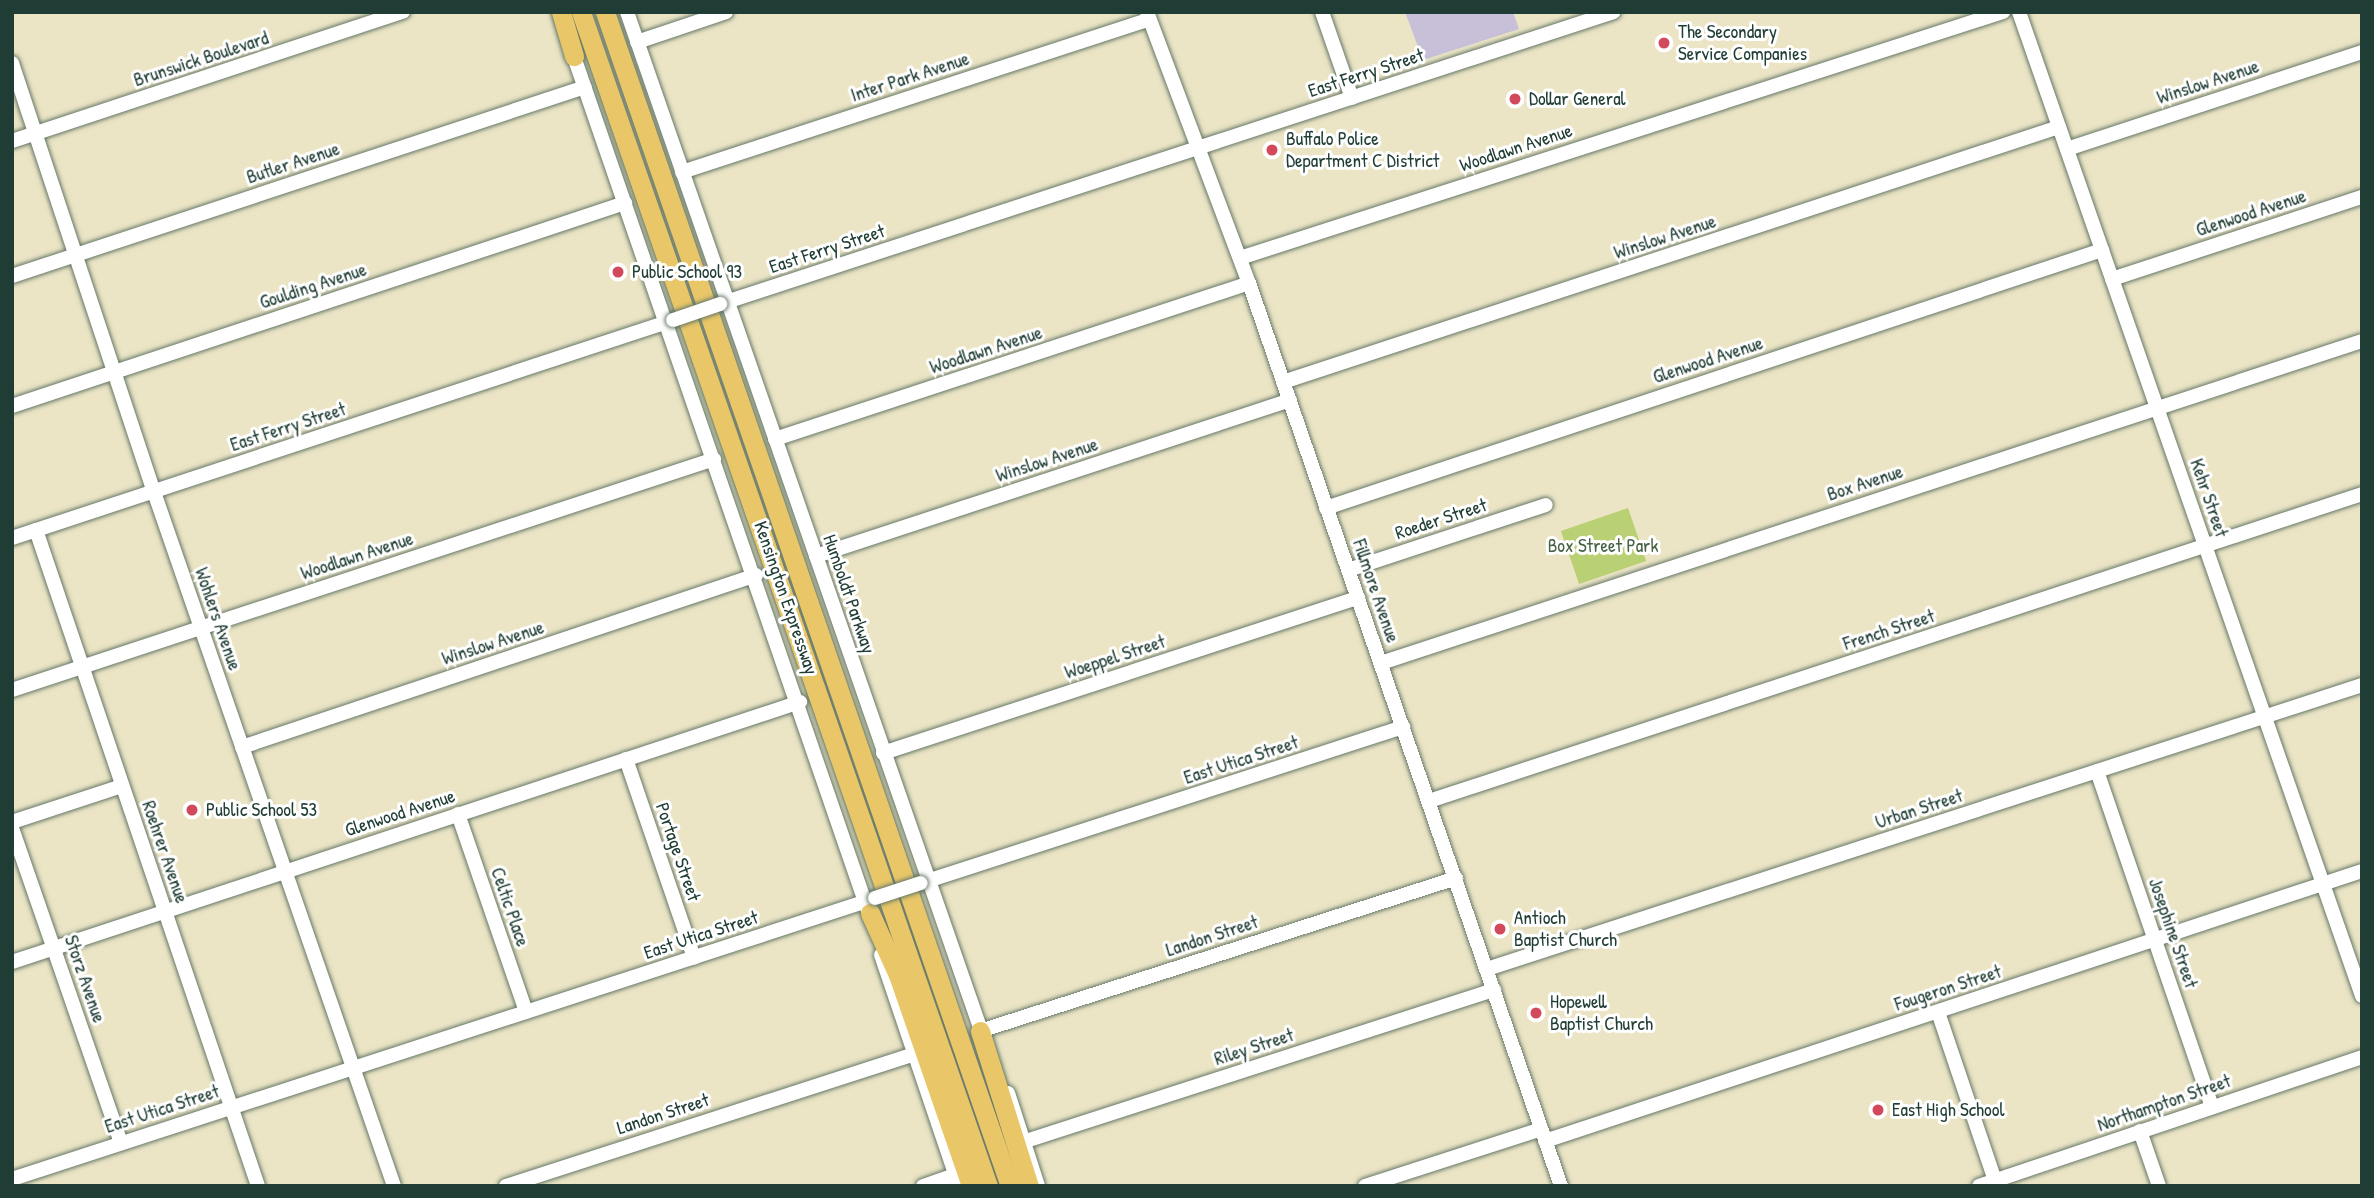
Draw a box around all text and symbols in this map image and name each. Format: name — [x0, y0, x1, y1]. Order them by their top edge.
place label: The Secondary Service Companies — [1678, 21, 1807, 65]
street label: Brunswick Boulevard — [131, 26, 271, 92]
marker: The Secondary Service Companies — [1656, 35, 1672, 51]
street label: East Ferry Street — [1305, 44, 1427, 102]
street label: Inter Park Avenue — [848, 47, 972, 107]
street label: Winslow Avenue — [2154, 55, 2262, 109]
place label: Dollar General — [1529, 88, 1626, 110]
marker: Dollar General — [1507, 91, 1523, 107]
street label: Woodlawn Avenue — [1457, 119, 1575, 177]
place label: Buffalo Police Department C District — [1286, 128, 1439, 172]
street label: Butler Avenue — [244, 137, 342, 189]
marker: Buffalo Police Department C District — [1264, 142, 1280, 158]
street label: Glenwood Avenue — [2193, 184, 2309, 242]
street label: Winslow Avenue — [1611, 210, 1719, 264]
street label: East Ferry Street — [766, 220, 888, 278]
street label: Goulding Avenue — [257, 258, 369, 314]
place label: Public School 93 — [632, 261, 742, 283]
marker: Public School 93 — [610, 264, 626, 280]
street label: Woodlawn Avenue — [927, 321, 1045, 379]
street label: Glenwood Avenue — [1650, 331, 1766, 389]
street label: East Ferry Street — [227, 398, 349, 456]
street label: Winslow Avenue — [993, 433, 1101, 487]
street label: Kehr Street — [2185, 456, 2233, 540]
street label: Box Avenue — [1824, 460, 1906, 506]
street label: Roeder Street — [1392, 494, 1490, 544]
street label: Kensington Expressway — [749, 518, 823, 678]
street label: Woodlawn Avenue — [298, 527, 416, 585]
street label: Humboldt Parkway — [818, 532, 880, 656]
park label: Box Street Park — [1548, 535, 1658, 557]
street label: Fillmore Avenue — [1348, 536, 1404, 646]
street label: Wohlers Avenue — [190, 565, 246, 673]
street label: French Street — [1841, 605, 1937, 655]
street label: Winslow Avenue — [439, 616, 547, 670]
street label: Woeppel Street — [1062, 630, 1168, 684]
street label: East Utica Street — [1181, 731, 1301, 789]
street label: Glenwood Avenue — [342, 784, 458, 842]
street label: Urban Street — [1873, 784, 1965, 834]
street label: Roehrer Avenue — [137, 798, 193, 906]
place label: Public School 53 — [206, 799, 317, 821]
street label: Portage Street — [651, 800, 705, 904]
marker: Public School 53 — [184, 802, 200, 818]
street label: Celtic Place — [486, 864, 534, 950]
street label: Josephine Street — [2144, 875, 2202, 991]
street label: East Utica Street — [641, 906, 761, 964]
place label: Antioch Baptist Church — [1514, 907, 1617, 951]
street label: Landon Street — [1163, 910, 1261, 962]
marker: Antioch Baptist Church — [1492, 921, 1508, 937]
street label: Storz Avenue — [59, 932, 111, 1026]
street label: Fougeron Street — [1892, 960, 2004, 1016]
place label: Hopewell Baptist Church — [1550, 991, 1653, 1035]
marker: Hopewell Baptist Church — [1528, 1005, 1544, 1021]
street label: Riley Street — [1211, 1023, 1297, 1071]
street label: Northampton Street — [2094, 1070, 2234, 1136]
street label: East Utica Street — [102, 1080, 222, 1138]
street label: Landon Street — [614, 1088, 712, 1140]
place label: East High School — [1892, 1099, 2004, 1121]
marker: East High School — [1870, 1102, 1886, 1118]

